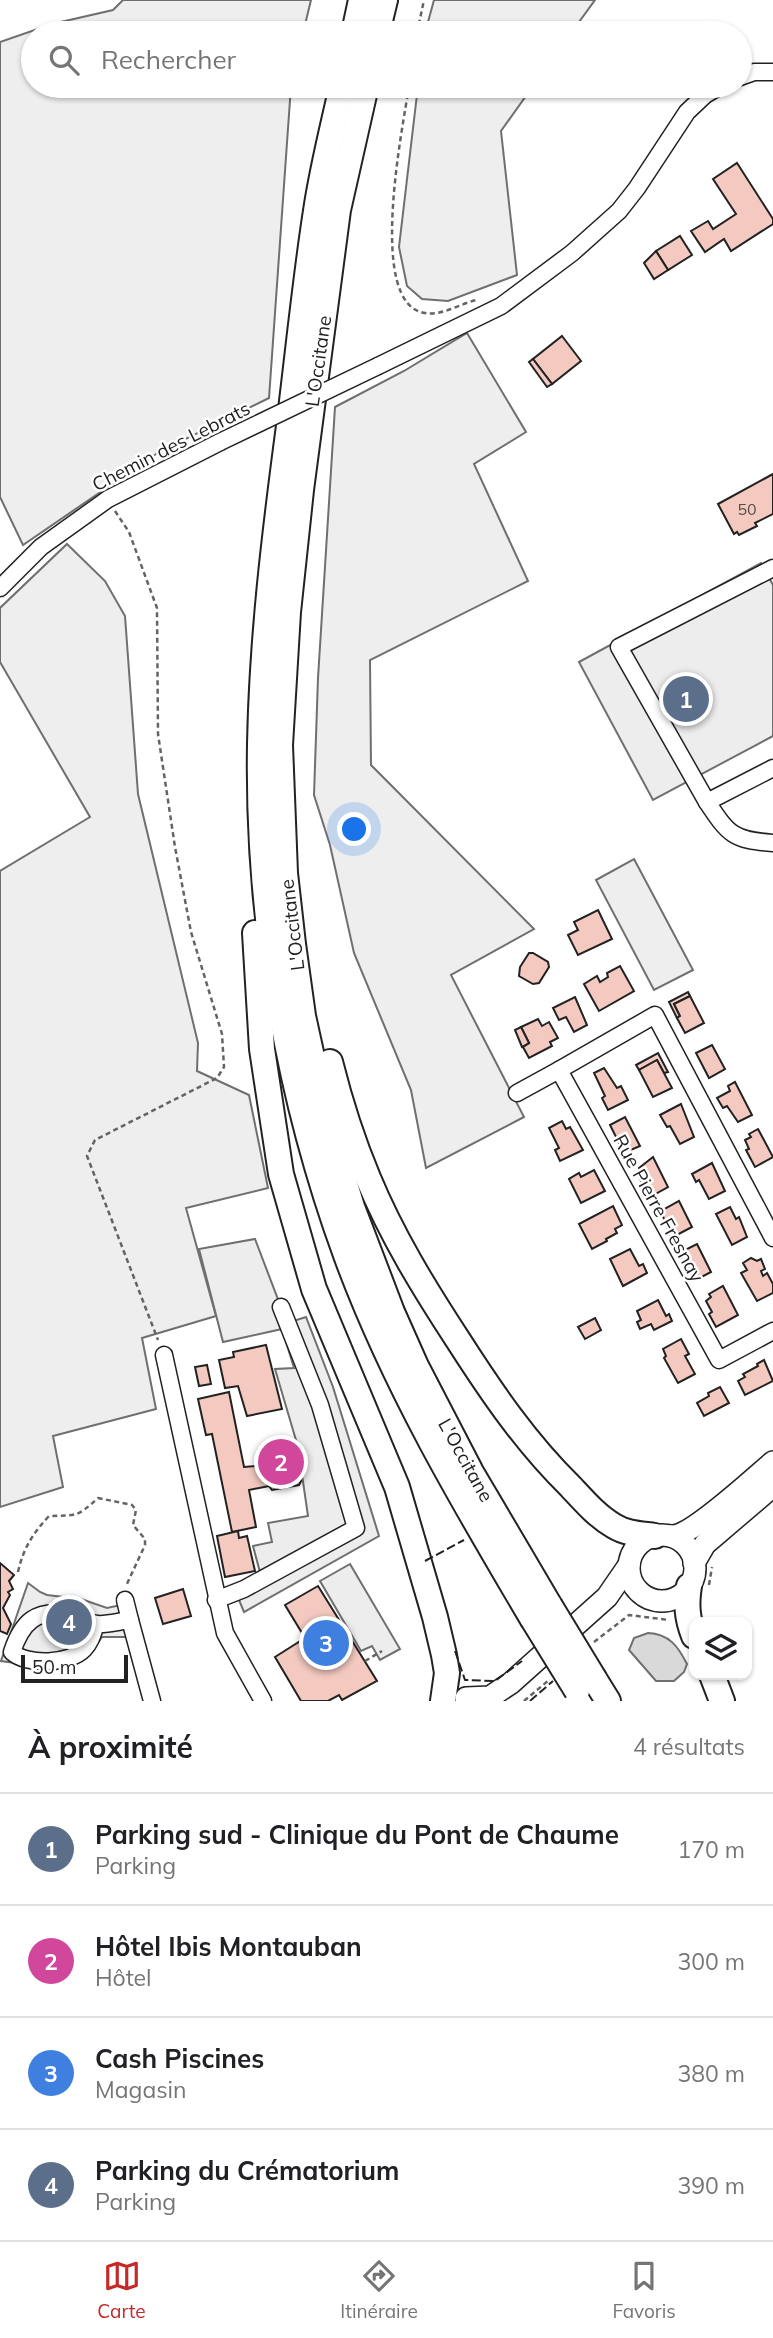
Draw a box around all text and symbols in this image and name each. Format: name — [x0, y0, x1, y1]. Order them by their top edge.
search box — [21, 21, 752, 98]
icon: search — [45, 41, 83, 79]
text: Rechercher — [101, 43, 236, 76]
street label: L'Occitane — [300, 314, 336, 408]
street label: Chemin des Lebrats — [88, 396, 254, 496]
house number: 50 — [737, 499, 757, 519]
pin: 1 — [663, 673, 709, 725]
your location — [337, 812, 371, 846]
street label: L'Occitane — [274, 878, 310, 972]
street label: Rue Pierre Fresnay — [608, 1130, 710, 1286]
street label: L'Occitane — [433, 1414, 499, 1506]
pin: 2 — [258, 1436, 304, 1488]
pin: 4 — [46, 1596, 92, 1648]
pin: 3 — [303, 1617, 349, 1669]
map controls — [689, 1617, 752, 1680]
button: layers — [689, 1617, 752, 1680]
scale bar — [21, 1652, 128, 1684]
text: 50 m — [32, 1655, 76, 1679]
text: À proximité — [28, 1728, 193, 1766]
text: 4 résultats — [633, 1732, 745, 1761]
text: Parking sud - Clinique du Pont de Chaume — [95, 1818, 619, 1851]
text: 1 — [44, 1835, 58, 1864]
text: 170 m — [677, 1835, 745, 1864]
text: Parking — [95, 1851, 176, 1880]
text: Hôtel Ibis Montauban — [95, 1930, 362, 1963]
text: 2 — [44, 1947, 58, 1976]
text: 300 m — [677, 1947, 745, 1976]
text: Hôtel — [95, 1963, 152, 1992]
text: Cash Piscines — [95, 2042, 264, 2075]
text: 3 — [44, 2059, 58, 2088]
text: 380 m — [677, 2059, 745, 2088]
text: Magasin — [95, 2075, 187, 2104]
text: Parking du Crématorium — [95, 2154, 399, 2187]
text: 4 — [44, 2171, 58, 2200]
text: 390 m — [677, 2171, 745, 2200]
text: Parking — [95, 2187, 176, 2216]
tab: Carte — [97, 2257, 146, 2323]
tab: Itinéraire — [340, 2257, 418, 2323]
tab: Favoris — [612, 2257, 676, 2323]

